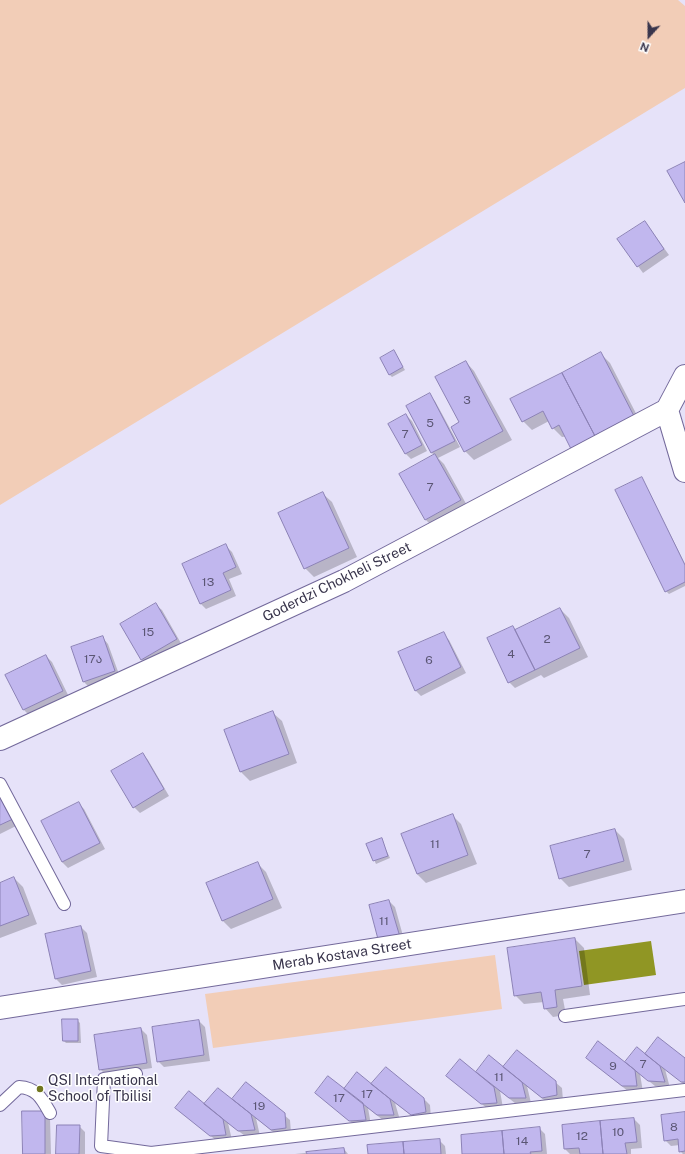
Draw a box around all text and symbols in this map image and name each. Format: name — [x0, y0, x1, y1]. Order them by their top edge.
north arrow — [629, 16, 669, 56]
text: N — [639, 40, 651, 54]
house number: 3 — [463, 393, 471, 407]
house number: 5 — [426, 416, 434, 430]
house number: 7 — [401, 427, 409, 441]
house number: 7 — [426, 480, 434, 494]
street label: Goderdzi Chokheli Street — [260, 539, 414, 625]
house number: 13 — [202, 575, 214, 589]
house number: 15 — [142, 625, 154, 639]
house number: 2 — [543, 632, 551, 646]
house number: 4 — [507, 647, 515, 661]
house number: 17ა — [84, 652, 102, 666]
house number: 6 — [425, 653, 433, 667]
house number: 11 — [430, 837, 440, 851]
house number: 7 — [583, 847, 591, 861]
house number: 11 — [379, 914, 389, 928]
street label: Merab Kostava Street — [271, 936, 413, 974]
house number: 7 — [639, 1057, 647, 1071]
house number: 9 — [609, 1059, 617, 1073]
house number: 11 — [494, 1070, 504, 1084]
place label: QSI International School of Tbilisi — [48, 1073, 158, 1106]
marker: QSI International School of Tbilisi — [35, 1084, 45, 1094]
house number: 17 — [361, 1087, 373, 1101]
house number: 17 — [333, 1091, 345, 1105]
house number: 19 — [253, 1099, 265, 1113]
house number: 8 — [670, 1120, 678, 1134]
house number: 10 — [612, 1125, 624, 1139]
house number: 12 — [576, 1129, 588, 1143]
house number: 14 — [516, 1134, 528, 1148]

